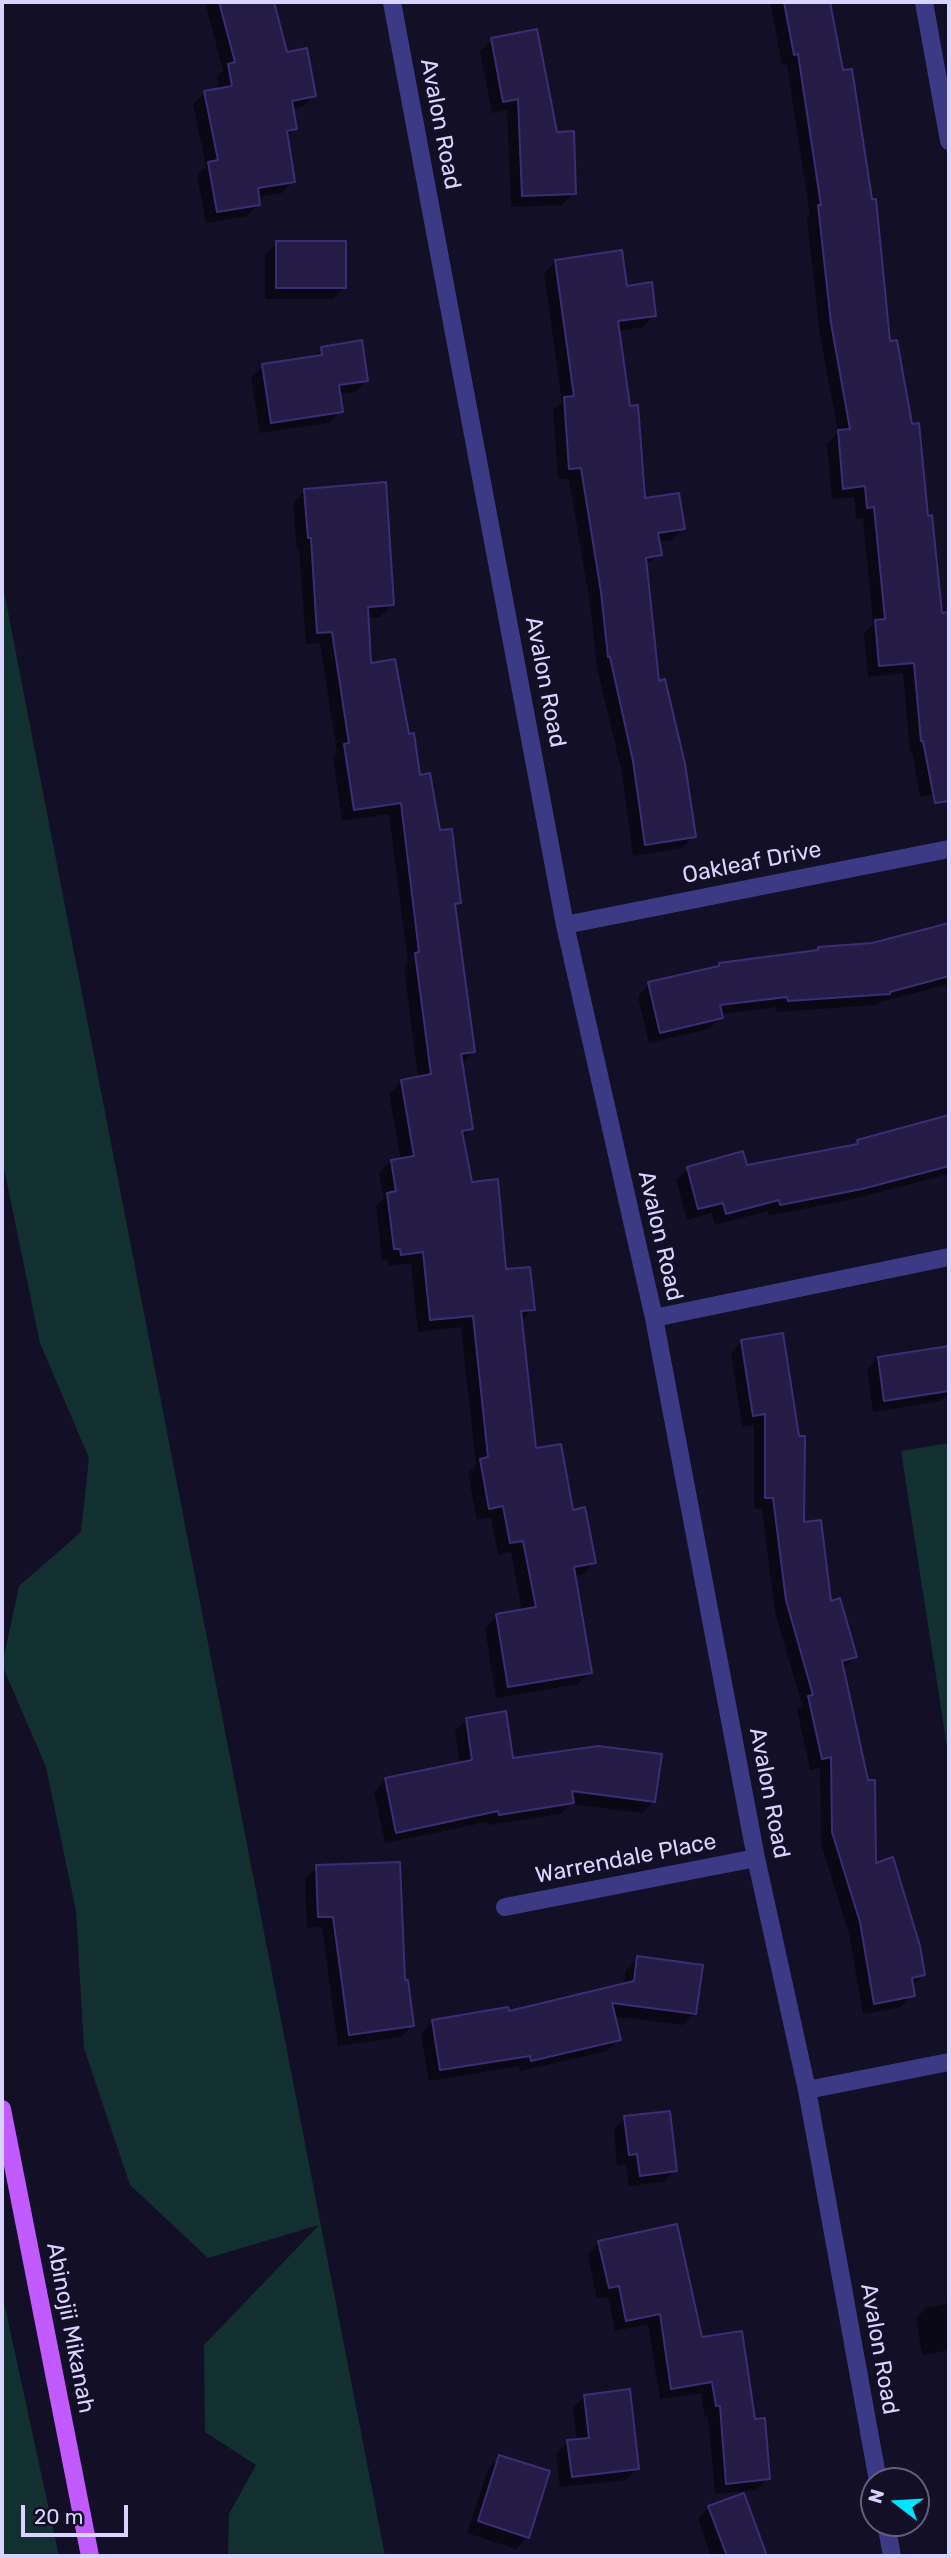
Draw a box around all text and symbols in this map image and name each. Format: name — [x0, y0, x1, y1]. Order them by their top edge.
street label: Avalon Road — [414, 56, 466, 192]
street label: Avalon Road — [519, 614, 571, 750]
street label: Oakleaf Drive — [680, 836, 824, 890]
street label: Avalon Road — [632, 1168, 688, 1304]
street label: Avalon Road — [743, 1725, 795, 1861]
street label: Warrendale Place — [533, 1828, 719, 1890]
street label: Abinojii Mikanah — [40, 2240, 100, 2416]
street label: Avalon Road — [854, 2281, 904, 2417]
north arrow — [860, 2467, 930, 2537]
text: N — [863, 2486, 889, 2506]
scale bar — [24, 2492, 131, 2536]
text: 20 m — [34, 2504, 83, 2529]

